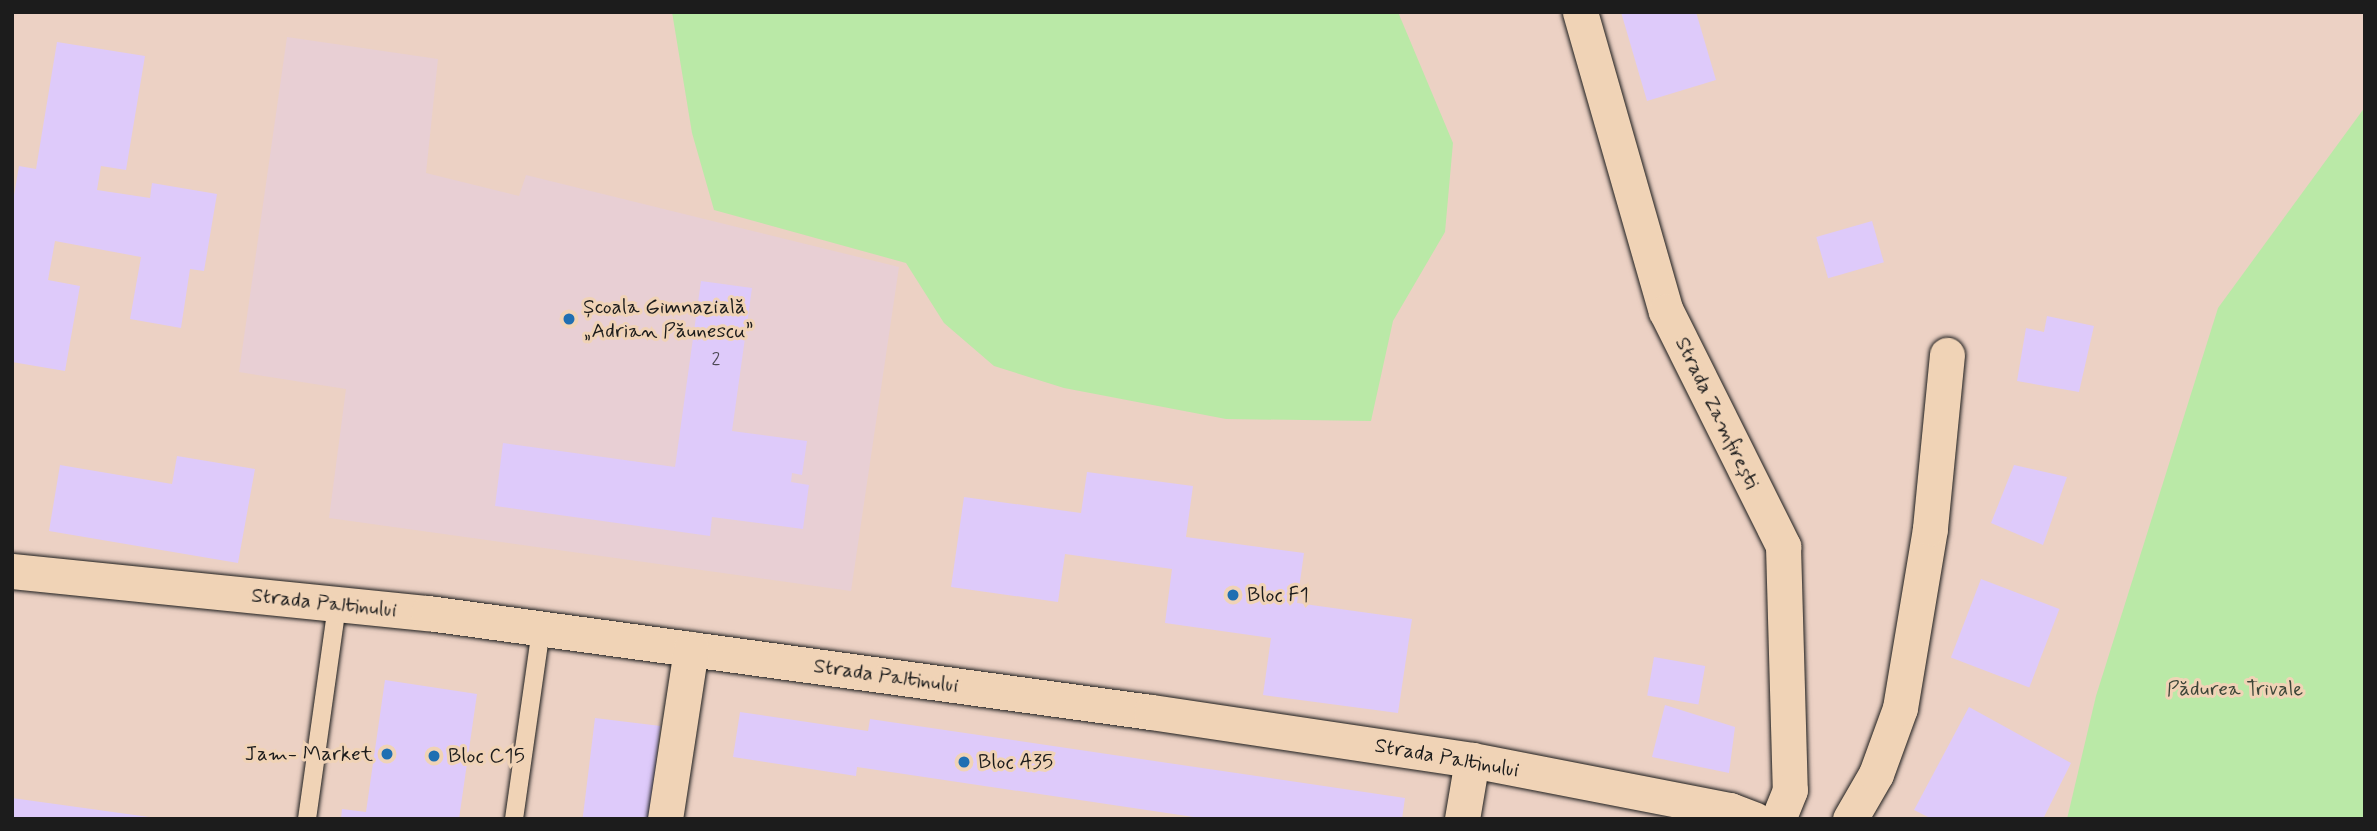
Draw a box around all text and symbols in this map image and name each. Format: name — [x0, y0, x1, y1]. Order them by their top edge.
place label: Școala Gimnazială „Adrian Păunescu” — [583, 294, 754, 344]
marker: Școala Gimnazială „Adrian Păunescu” — [561, 311, 577, 327]
street label: Strada Zamfirești — [1670, 334, 1764, 492]
house number: 2 — [712, 348, 720, 370]
place label: Bloc F1 — [1247, 582, 1309, 608]
street label: Strada Paltinului — [251, 583, 397, 623]
marker: Bloc F1 — [1225, 587, 1241, 603]
street label: Strada Paltinului — [812, 653, 960, 699]
park label: Pădurea Trivale — [2167, 676, 2303, 702]
street label: Strada Paltinului — [1373, 733, 1521, 783]
place label: Jam- Market — [245, 741, 373, 767]
place label: Bloc C15 — [448, 743, 525, 769]
marker: Jam- Market — [379, 746, 395, 762]
marker: Bloc C15 — [426, 748, 442, 764]
place label: Bloc A35 — [978, 749, 1054, 775]
marker: Bloc A35 — [956, 754, 972, 770]

